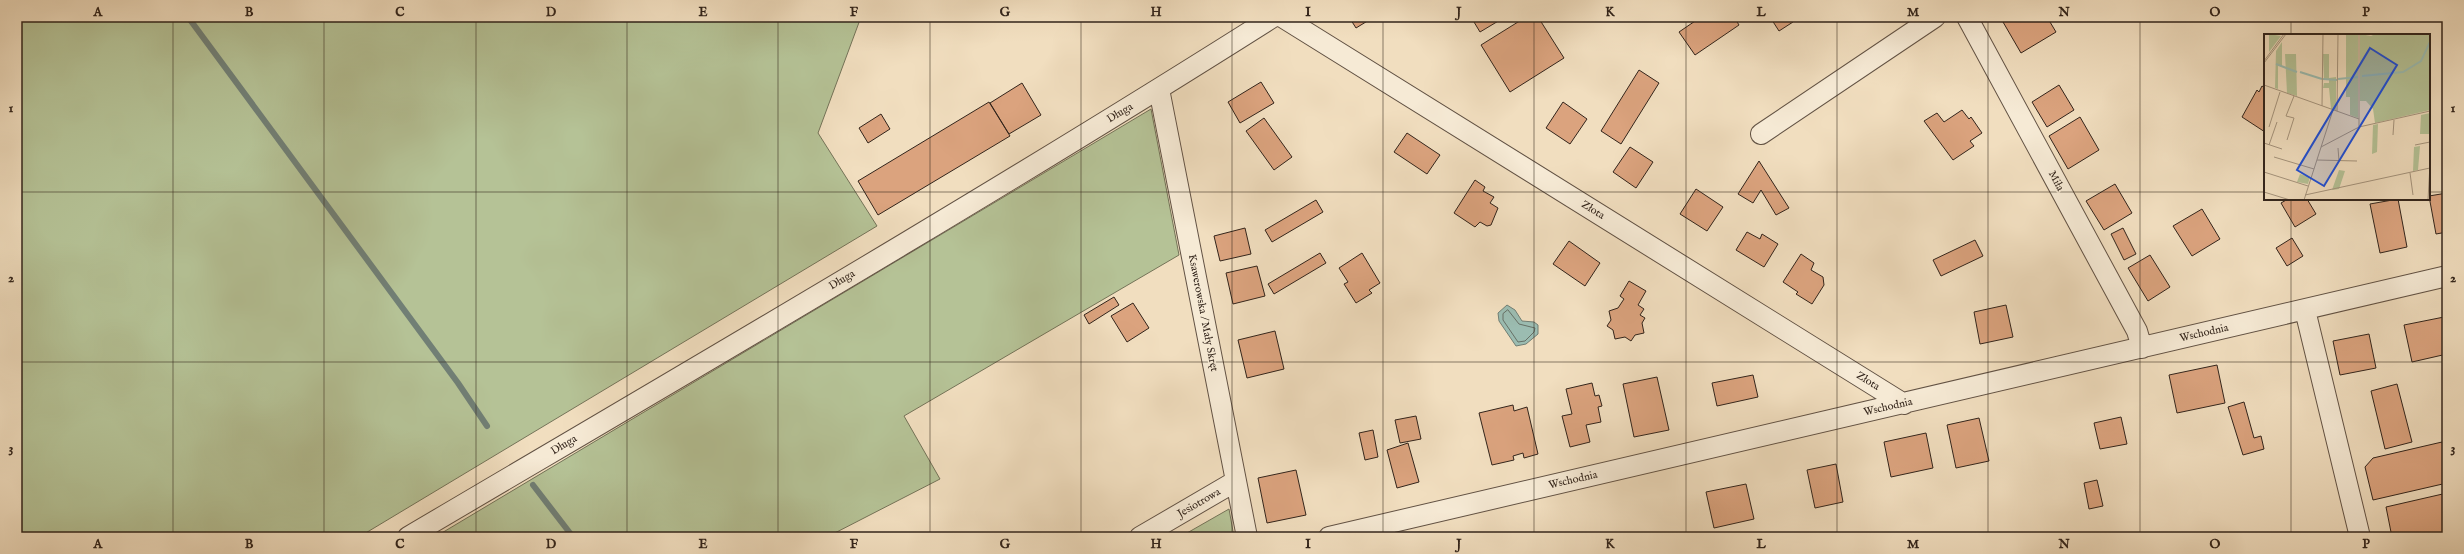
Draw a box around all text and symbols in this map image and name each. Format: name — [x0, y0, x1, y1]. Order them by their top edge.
text: A — [93, 4, 104, 21]
text: B — [245, 4, 254, 21]
text: C — [395, 4, 405, 21]
text: D — [546, 4, 557, 21]
text: E — [698, 4, 708, 21]
text: F — [850, 4, 859, 21]
text: G — [1000, 4, 1011, 21]
text: H — [1150, 4, 1162, 21]
text: I — [1305, 4, 1311, 21]
text: J — [1454, 4, 1462, 21]
text: K — [1605, 4, 1615, 21]
text: L — [1755, 4, 1766, 21]
text: M — [1907, 4, 1920, 21]
text: N — [2057, 4, 2070, 21]
text: O — [2210, 4, 2221, 21]
text: P — [2362, 4, 2370, 21]
inset map — [2264, 34, 2430, 200]
text: 1 — [9, 100, 14, 117]
street label: Długa — [1104, 100, 1136, 126]
text: 1 — [2451, 100, 2456, 117]
street label: Miła — [2045, 168, 2067, 194]
street label: Złota — [1579, 197, 1608, 223]
street label: Ksawerowska / Mały Skręt — [1185, 253, 1221, 373]
street label: Długa — [826, 267, 858, 293]
text: 2 — [8, 270, 14, 287]
text: 2 — [2450, 270, 2456, 287]
street label: Wschodnia — [2178, 321, 2230, 345]
street label: Złota — [1854, 368, 1883, 394]
street label: Wschodnia — [1862, 395, 1914, 419]
street label: Długa — [548, 432, 580, 458]
text: 3 — [9, 440, 14, 457]
text: 3 — [2451, 440, 2456, 457]
street label: Wschodnia — [1547, 468, 1599, 492]
street label: Jesiotrowa — [1173, 485, 1223, 522]
text: A — [93, 536, 104, 553]
text: B — [245, 536, 254, 553]
text: C — [395, 536, 405, 553]
text: D — [546, 536, 557, 553]
text: E — [698, 536, 708, 553]
text: F — [850, 536, 859, 553]
text: G — [1000, 536, 1011, 553]
text: H — [1150, 536, 1162, 553]
text: I — [1305, 536, 1311, 553]
text: J — [1454, 536, 1462, 553]
text: K — [1605, 536, 1615, 553]
text: L — [1755, 536, 1766, 553]
text: M — [1907, 536, 1920, 553]
text: N — [2057, 536, 2070, 553]
text: O — [2210, 536, 2221, 553]
text: P — [2362, 536, 2370, 553]

